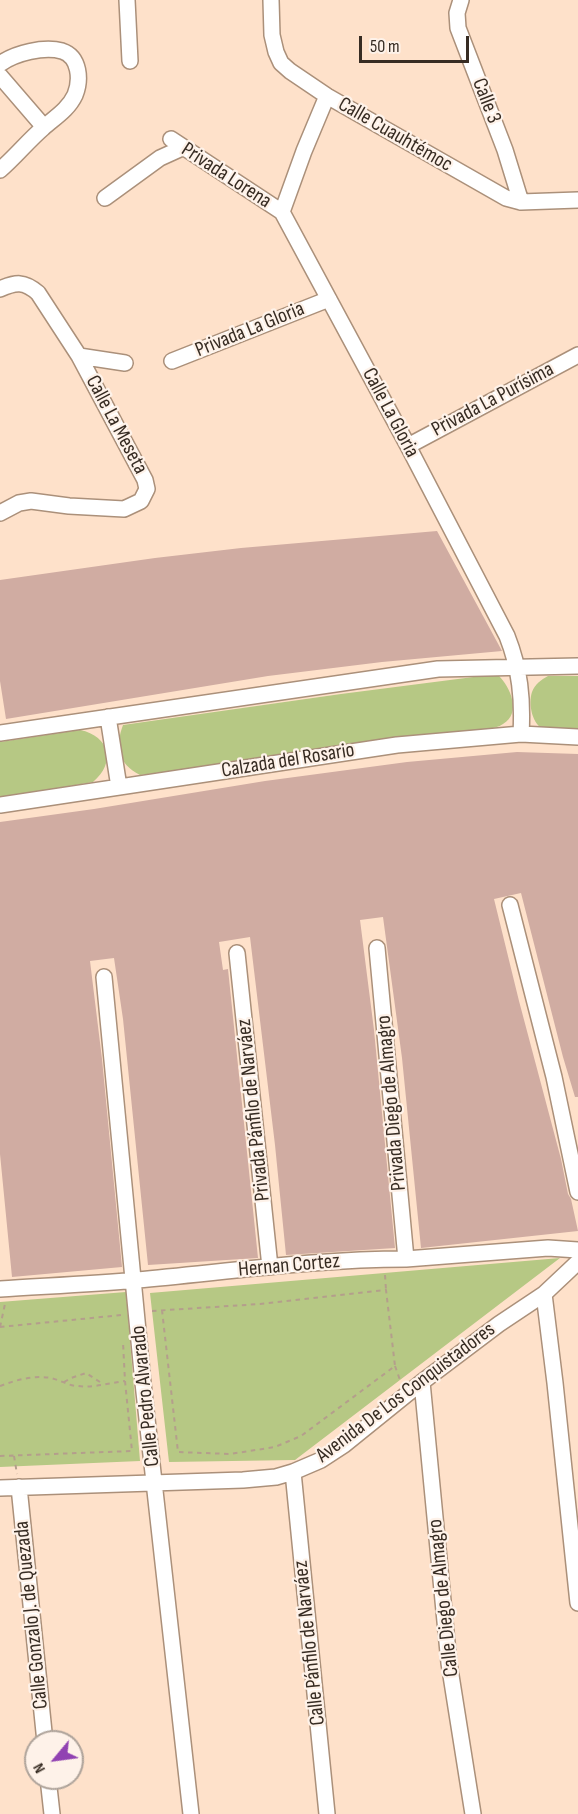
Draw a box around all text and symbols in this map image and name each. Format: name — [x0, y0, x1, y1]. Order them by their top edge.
scale bar — [362, 24, 472, 62]
text: 50 m — [370, 36, 400, 57]
street label: Calle 3 — [466, 75, 506, 127]
street label: Calle Cuauhtémoc — [333, 92, 457, 178]
street label: Privada Lorena — [176, 138, 276, 214]
street label: Privada La Gloria — [192, 297, 308, 363]
street label: Privada La Purísima — [428, 357, 558, 443]
street label: Calle La Gloria — [356, 364, 424, 462]
street label: Calle La Meseta — [80, 371, 152, 479]
street label: Calzada del Rosario — [220, 738, 356, 784]
street label: Privada Diego de Almagro — [372, 1014, 412, 1192]
street label: Privada Pánfilo de Narváez — [232, 1018, 276, 1202]
street label: Hernan Cortez — [237, 1249, 341, 1283]
street label: Avenida De Los Conquistadores — [312, 1317, 500, 1469]
street label: Calle Pedro Alvarado — [126, 1324, 166, 1468]
street label: Calle Diego de Almagro — [423, 1518, 465, 1678]
street label: Calle Gonzalo J. de Quezada — [10, 1520, 54, 1710]
street label: Calle Pánfilo de Narváez — [289, 1559, 331, 1727]
north arrow — [24, 1730, 84, 1790]
text: N — [29, 1760, 50, 1776]

